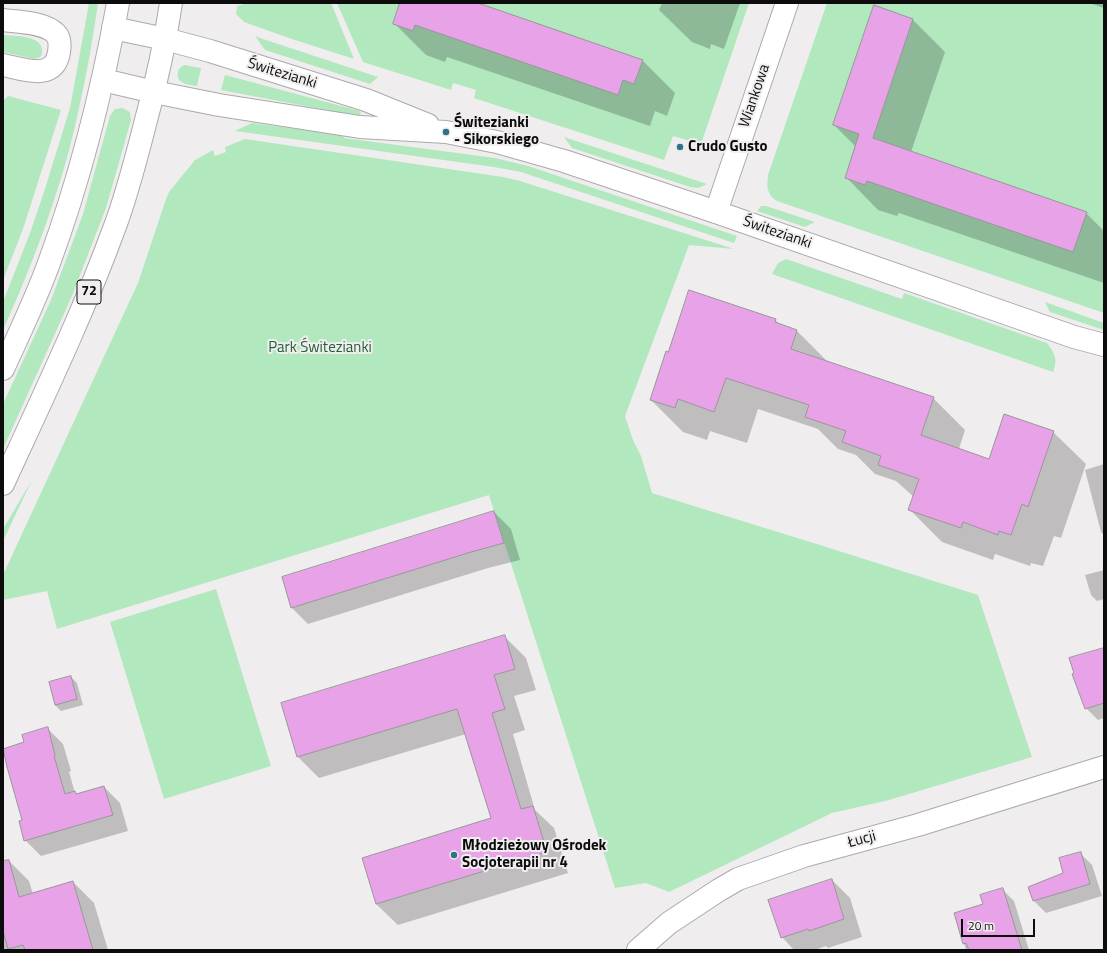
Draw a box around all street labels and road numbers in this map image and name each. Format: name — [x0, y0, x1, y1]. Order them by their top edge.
street label: Świtezianki — [245, 55, 319, 93]
street label: Wiankowa — [736, 62, 774, 130]
street label: Świtezianki — [740, 213, 814, 253]
road number: 72 — [77, 280, 101, 304]
street label: Łucji — [846, 828, 878, 852]

